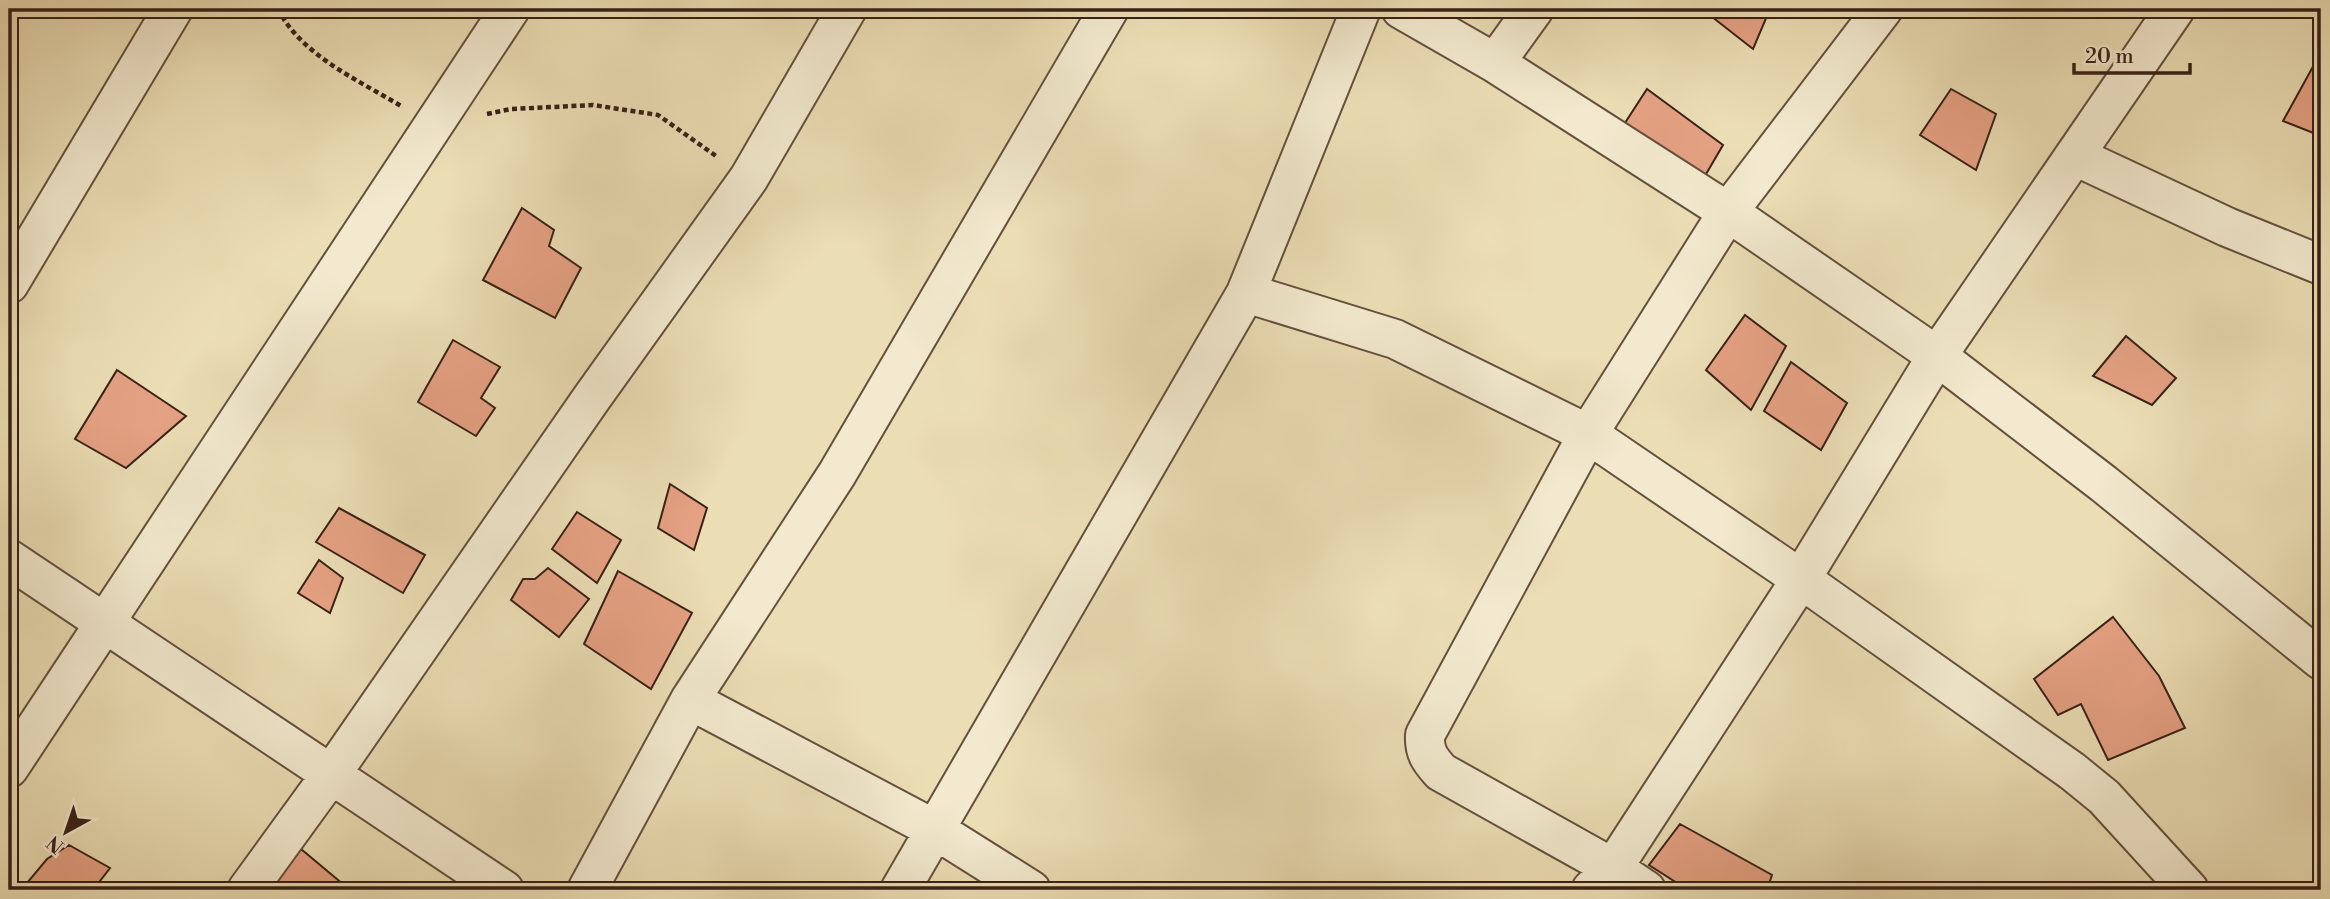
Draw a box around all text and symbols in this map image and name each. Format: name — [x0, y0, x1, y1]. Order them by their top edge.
scale bar — [2074, 32, 2190, 76]
text: 20 m — [2085, 44, 2134, 70]
north arrow — [32, 797, 102, 867]
text: N — [42, 830, 69, 858]

